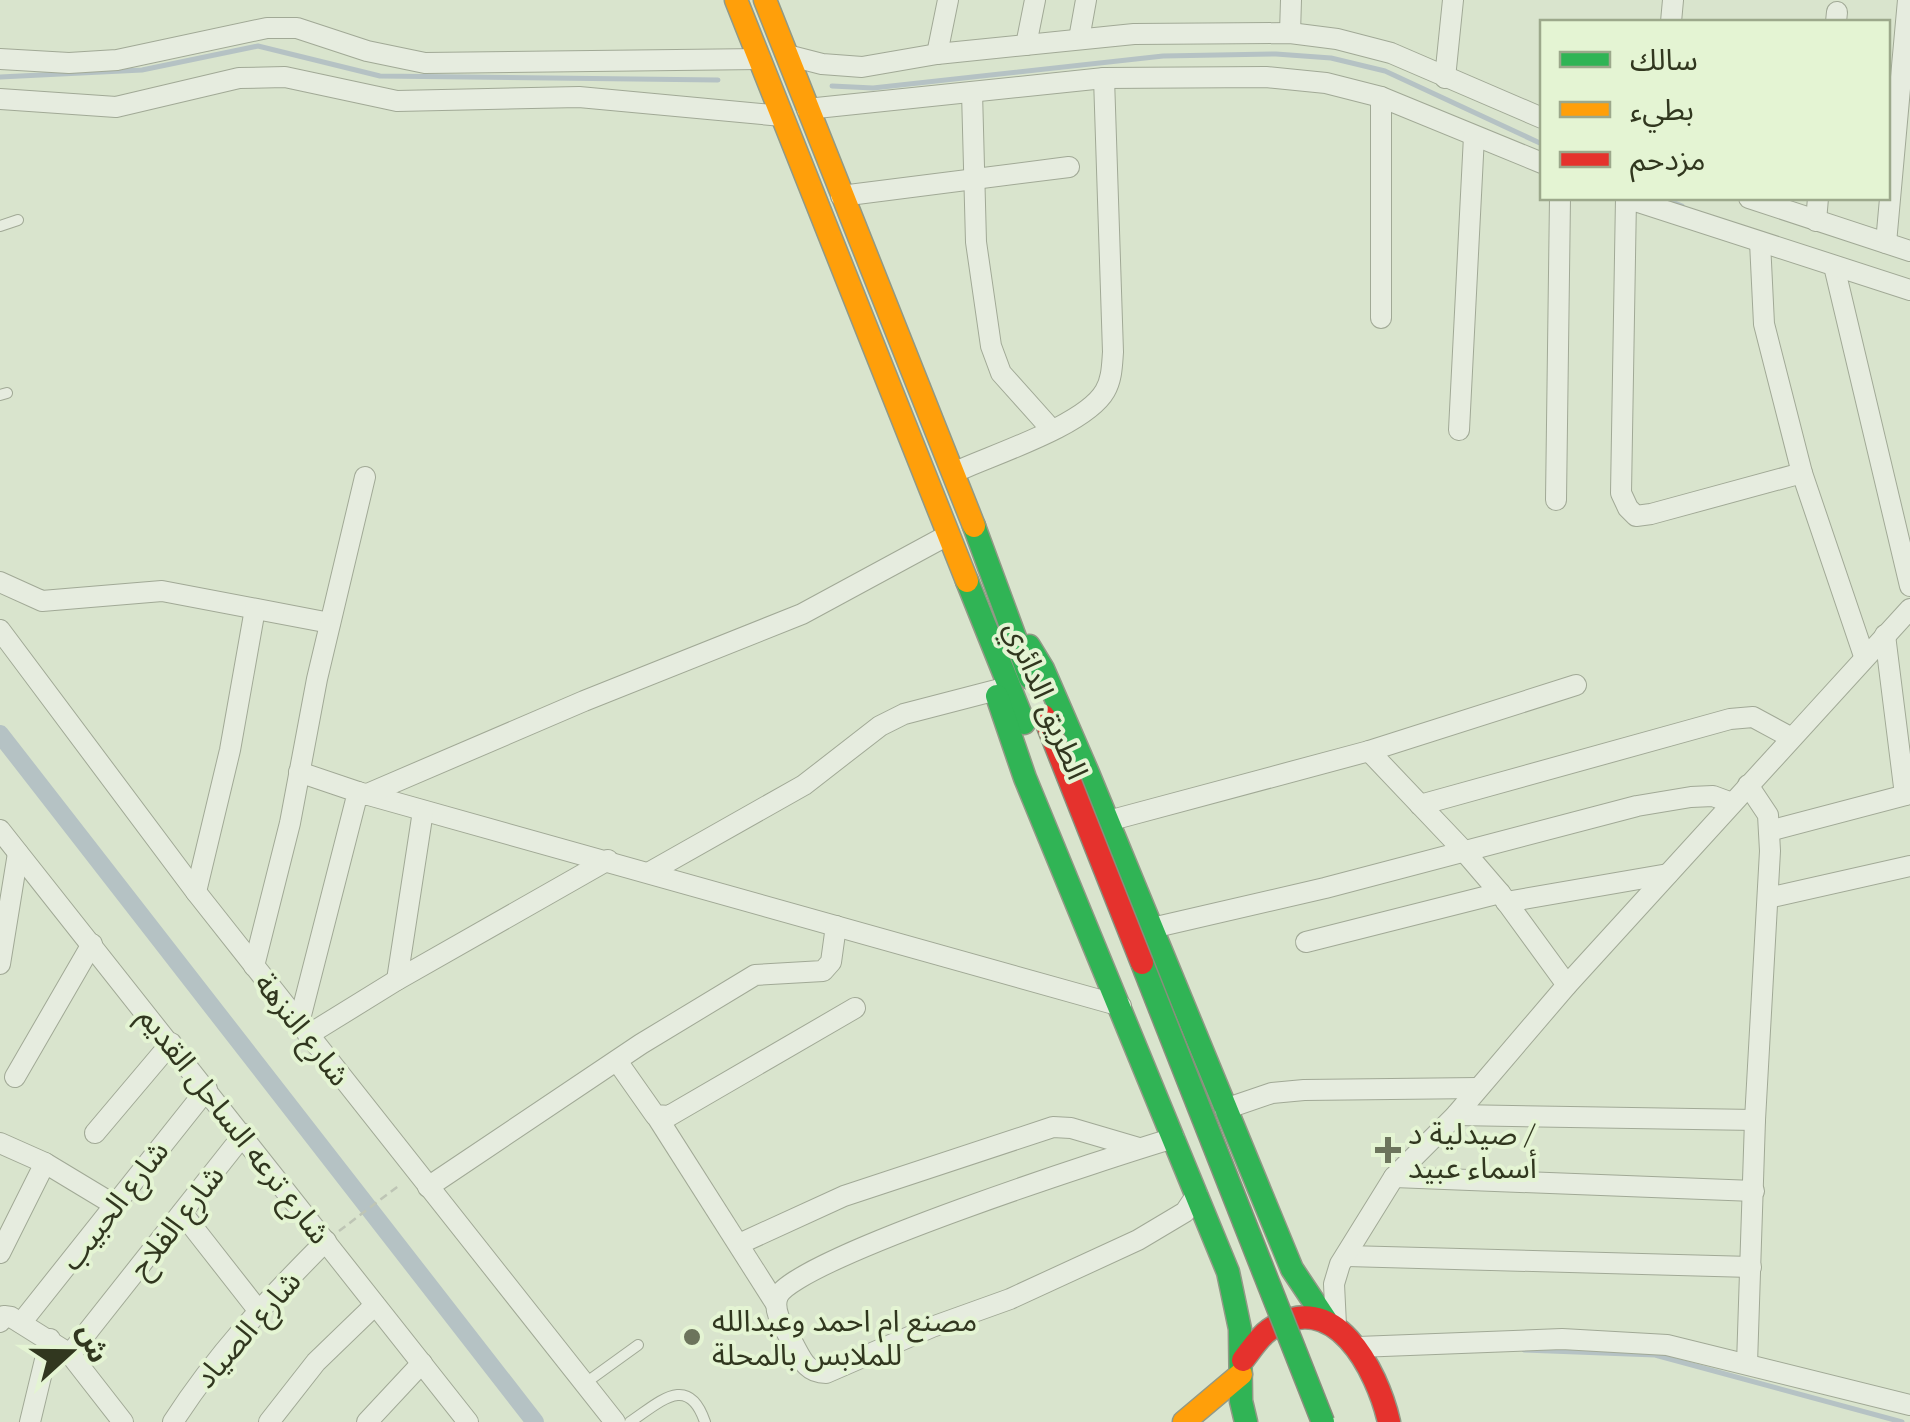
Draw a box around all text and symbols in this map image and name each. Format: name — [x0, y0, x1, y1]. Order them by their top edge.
legend — [1540, 20, 1890, 200]
text: سالك — [1630, 39, 1698, 79]
text: بطيء — [1630, 89, 1694, 133]
text: مزدحم — [1630, 139, 1706, 183]
street label: الطريق الدائري — [992, 615, 1098, 787]
street label: شارع النزهة — [244, 964, 360, 1096]
street label: شارع ترعه الساحل القديم — [127, 998, 340, 1254]
place label: صيدلية د / أسماء عبيد — [1408, 1113, 1537, 1187]
street label: شارع الحبيب — [51, 1132, 180, 1280]
marker: صيدلية د / أسماء عبيد — [1377, 1139, 1399, 1161]
street label: شارع الفلاح — [119, 1156, 235, 1287]
street label: شارع الصياد — [185, 1262, 311, 1398]
place label: مصنع ام احمد وعبدالله للملابس بالمحلة — [712, 1300, 977, 1374]
north arrow — [20, 1302, 120, 1402]
text: ش — [70, 1318, 118, 1367]
marker: مصنع ام احمد وعبدالله للملابس بالمحلة — [681, 1326, 703, 1348]

